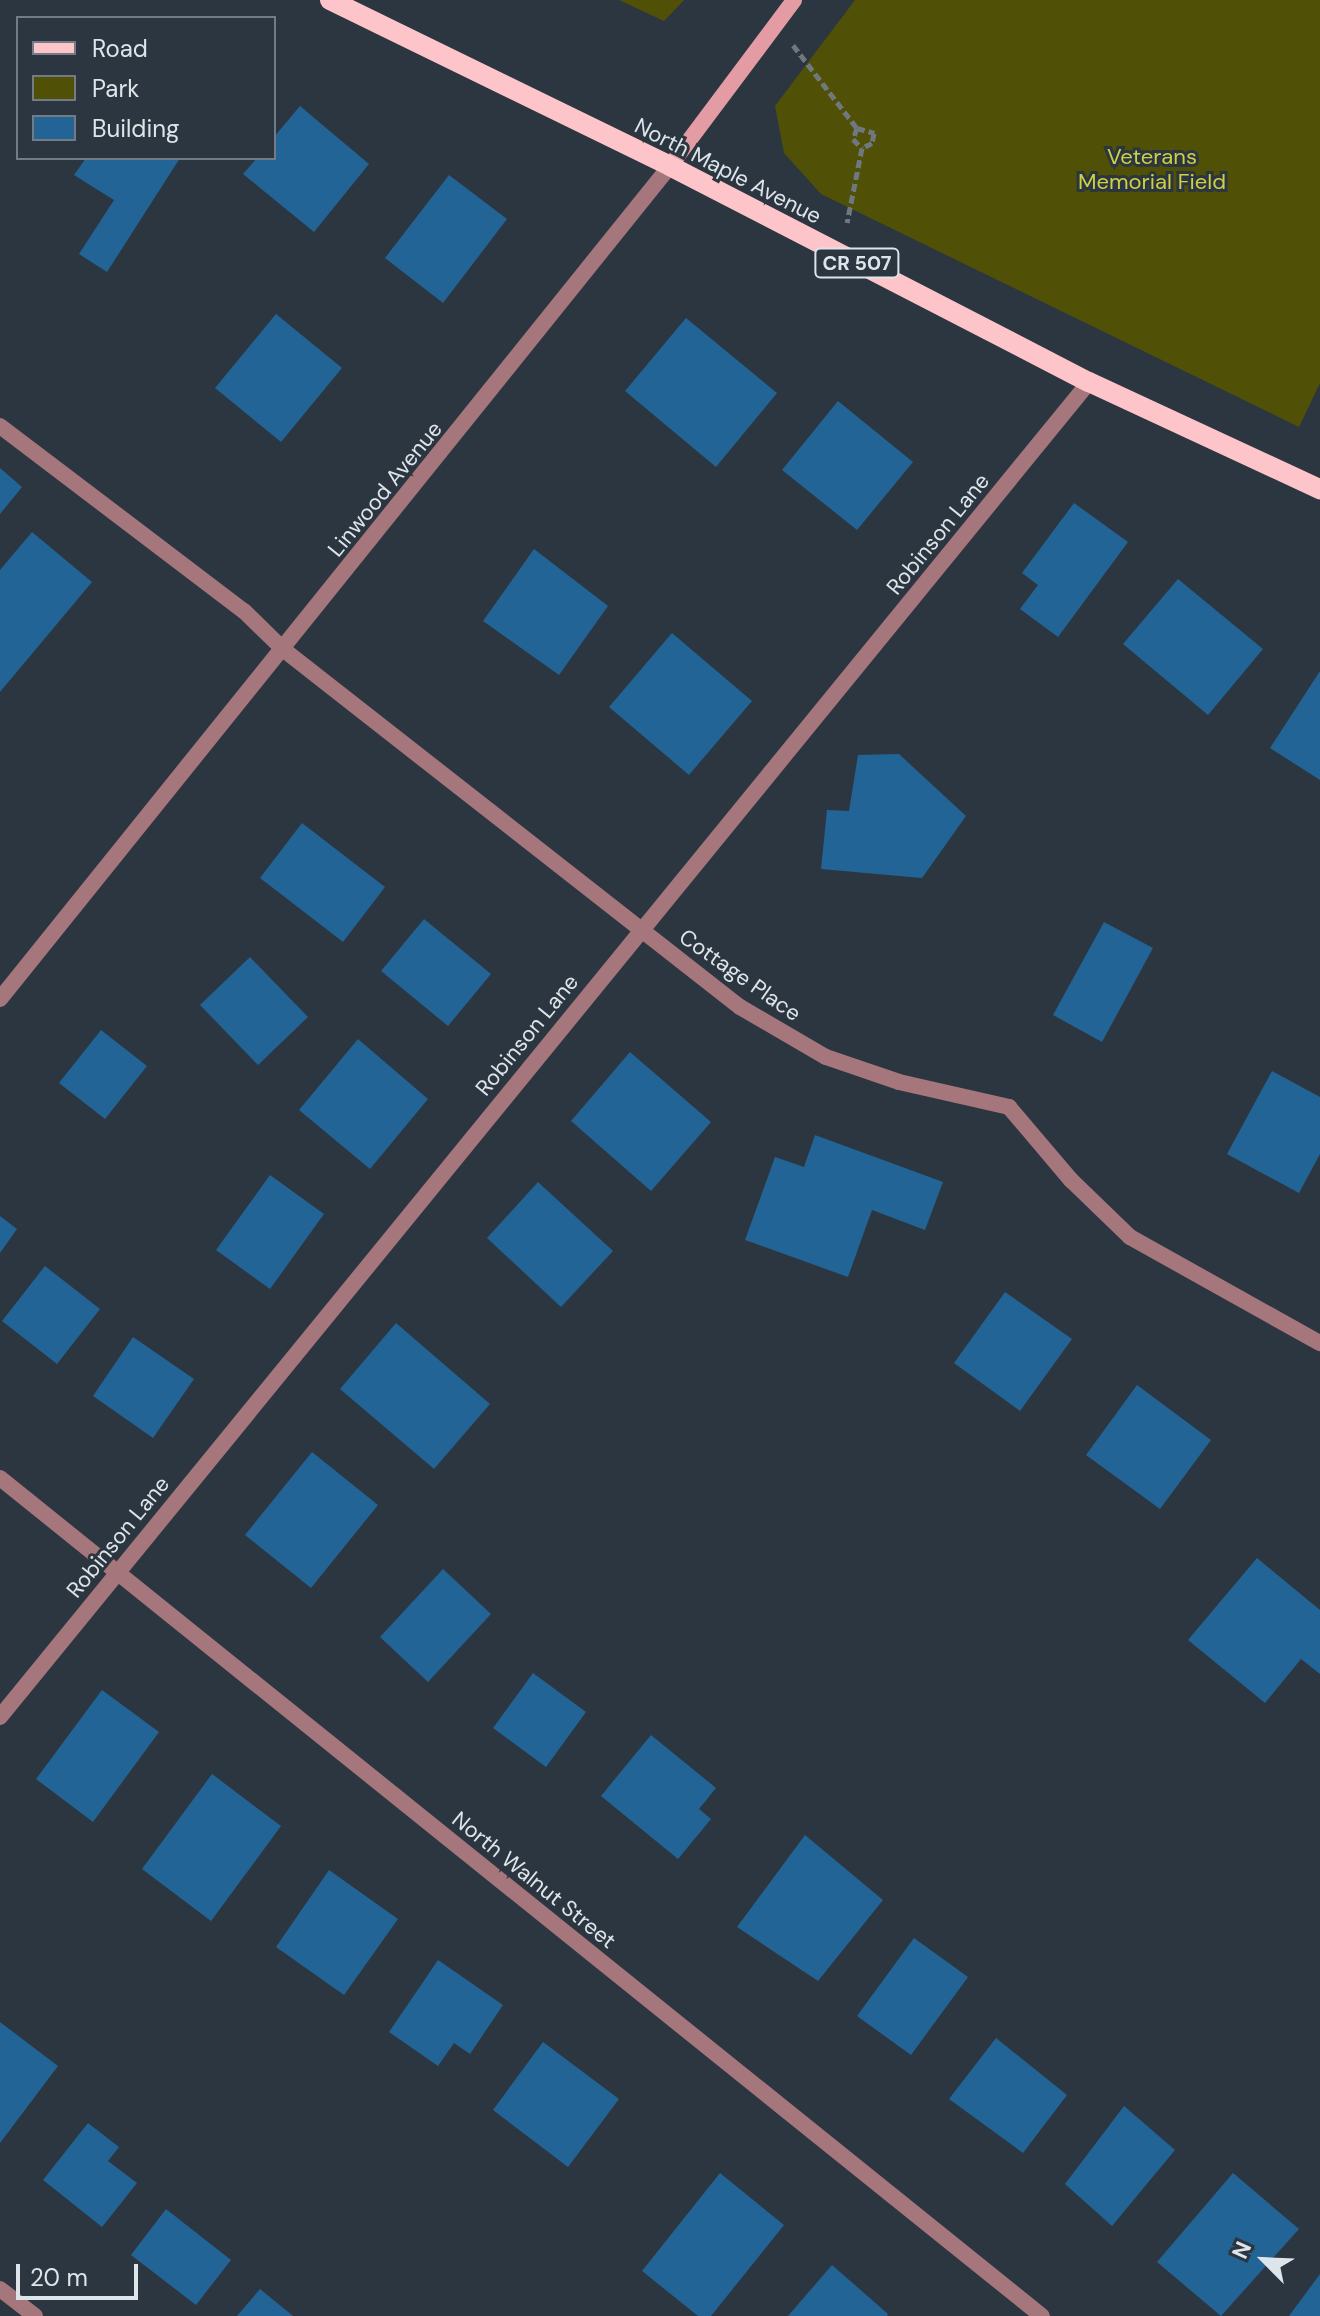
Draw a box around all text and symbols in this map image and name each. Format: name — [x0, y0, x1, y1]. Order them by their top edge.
legend — [16, 16, 276, 160]
text: Road — [92, 33, 148, 64]
text: Park — [92, 73, 139, 104]
text: Building — [92, 113, 179, 144]
street label: North Maple Avenue — [630, 113, 826, 229]
park label: Veterans Memorial Field — [1078, 143, 1226, 194]
road number: CR 507 — [813, 247, 901, 279]
street label: Linwood Avenue — [322, 416, 448, 562]
street label: Robinson Lane — [881, 468, 995, 600]
street label: Cottage Place — [674, 923, 806, 1027]
street label: Robinson Lane — [470, 969, 584, 1101]
street label: Robinson Lane — [61, 1471, 175, 1603]
street label: North Walnut Street — [447, 1806, 621, 1954]
north arrow — [1224, 2220, 1304, 2300]
text: N — [1225, 2237, 1258, 2263]
scale bar — [20, 2248, 142, 2298]
text: 20 m — [30, 2262, 88, 2293]

